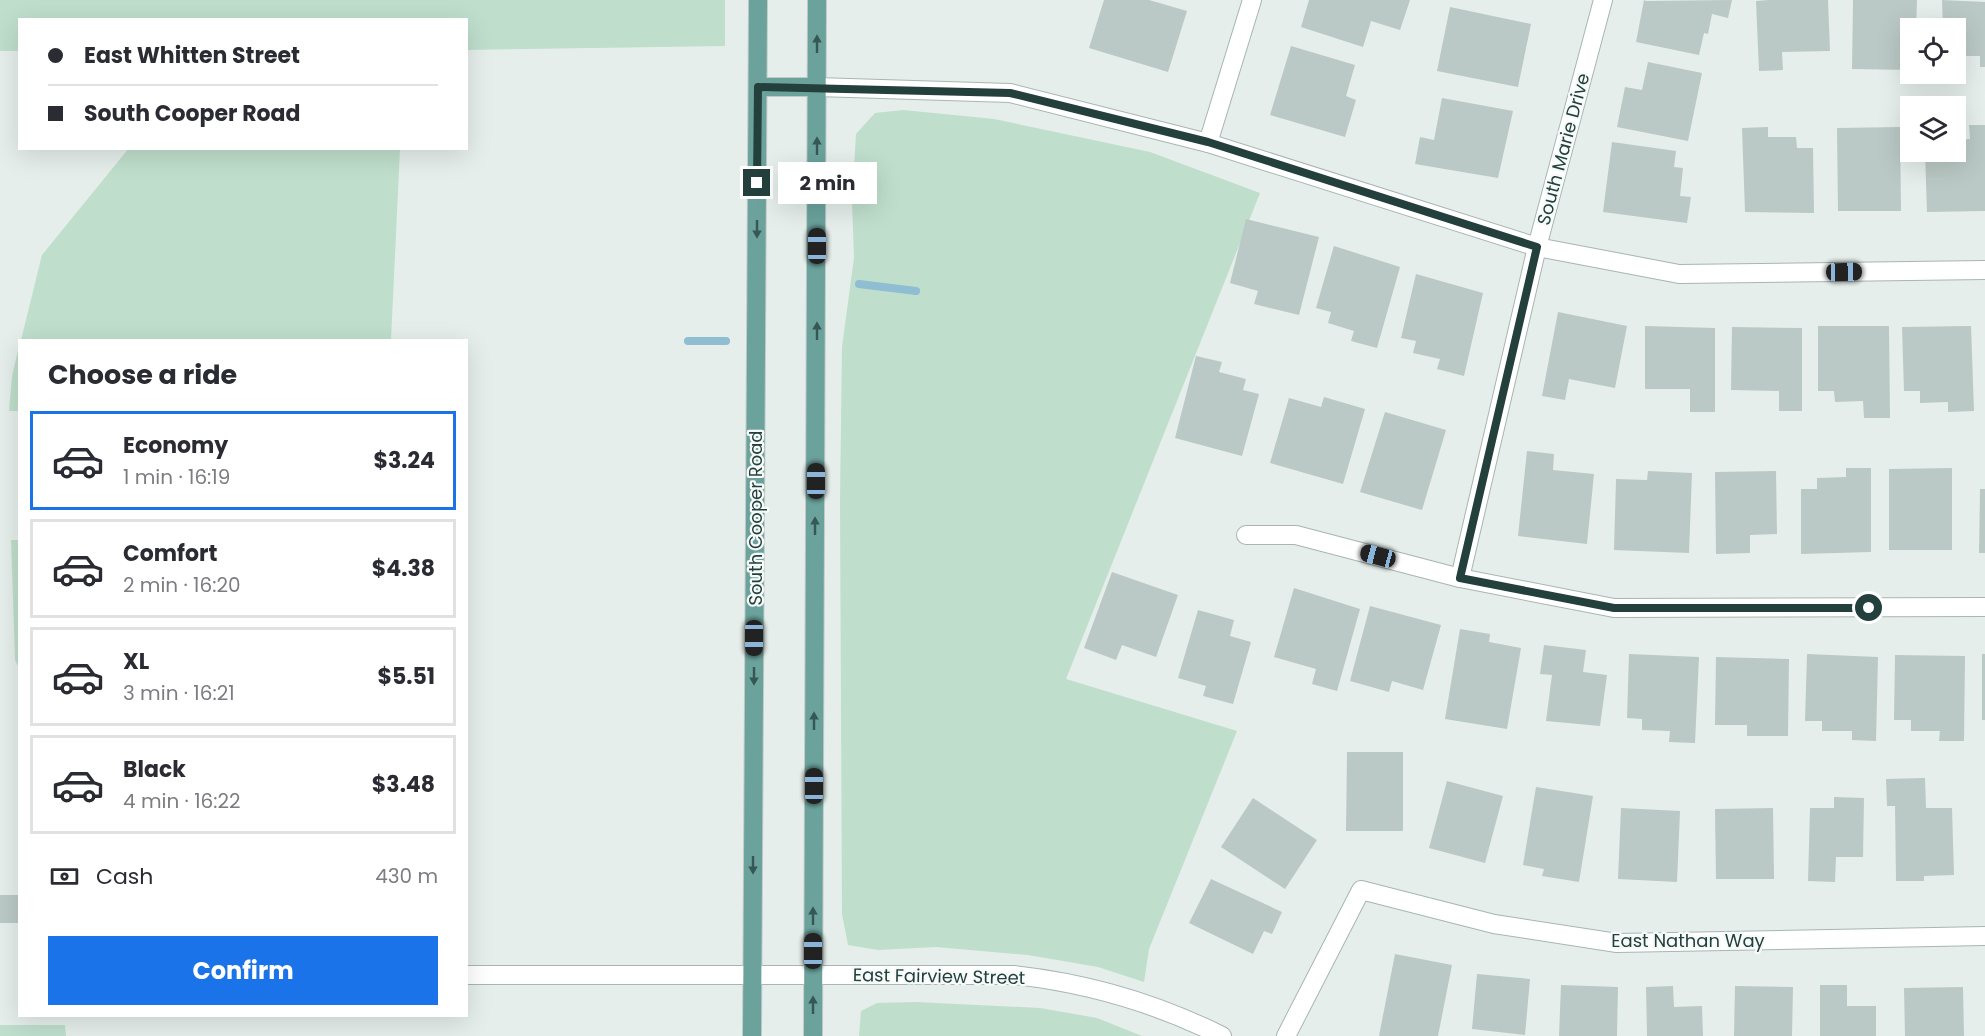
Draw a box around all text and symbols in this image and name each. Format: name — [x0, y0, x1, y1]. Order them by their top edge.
map controls — [1900, 18, 1966, 162]
button: locate — [1900, 18, 1966, 84]
one-way arrow — [812, 34, 822, 53]
text: East Whitten Street — [84, 40, 300, 71]
street label: South Marie Drive — [1531, 70, 1595, 228]
button: layers — [1900, 96, 1966, 162]
text: South Cooper Road — [84, 98, 300, 129]
one-way arrow — [812, 136, 822, 155]
callout: 2 min — [778, 162, 877, 204]
route end — [743, 169, 770, 196]
text: 2 min — [799, 169, 856, 197]
one-way arrow — [752, 220, 762, 239]
car — [808, 228, 826, 264]
car — [1826, 263, 1862, 281]
one-way arrow — [812, 321, 822, 340]
text: Choose a ride — [48, 356, 237, 393]
text: Economy — [123, 430, 228, 461]
street label: South Cooper Road — [743, 430, 768, 606]
icon: car — [51, 434, 105, 488]
text: $3.24 — [374, 445, 435, 476]
text: 1 min · 16:19 — [123, 463, 230, 491]
car — [807, 463, 825, 499]
one-way arrow — [811, 516, 820, 535]
text: Comfort — [123, 538, 217, 569]
icon: car — [51, 542, 105, 596]
car — [1358, 543, 1398, 569]
text: $4.38 — [372, 553, 435, 584]
text: 2 min · 16:20 — [123, 571, 241, 599]
route start — [1855, 594, 1882, 621]
car — [745, 620, 763, 656]
text: XL — [123, 646, 149, 677]
icon: car — [51, 650, 105, 704]
text: $5.51 — [377, 661, 435, 692]
one-way arrow — [749, 667, 759, 686]
text: 3 min · 16:21 — [123, 679, 235, 707]
one-way arrow — [809, 711, 819, 730]
text: Black — [123, 754, 186, 785]
icon: car — [51, 758, 105, 812]
car — [805, 768, 823, 804]
text: $3.48 — [372, 769, 435, 800]
text: 4 min · 16:22 — [123, 787, 241, 815]
one-way arrow — [748, 855, 758, 874]
icon: cash — [48, 860, 81, 893]
text: Cash — [96, 861, 153, 892]
text: 430 m — [375, 862, 438, 890]
one-way arrow — [808, 906, 818, 925]
street label: East Nathan Way — [1611, 928, 1765, 953]
car — [804, 933, 822, 969]
button: Confirm — [48, 936, 438, 1005]
street label: East Fairview Street — [853, 962, 1025, 990]
one-way arrow — [808, 996, 818, 1015]

